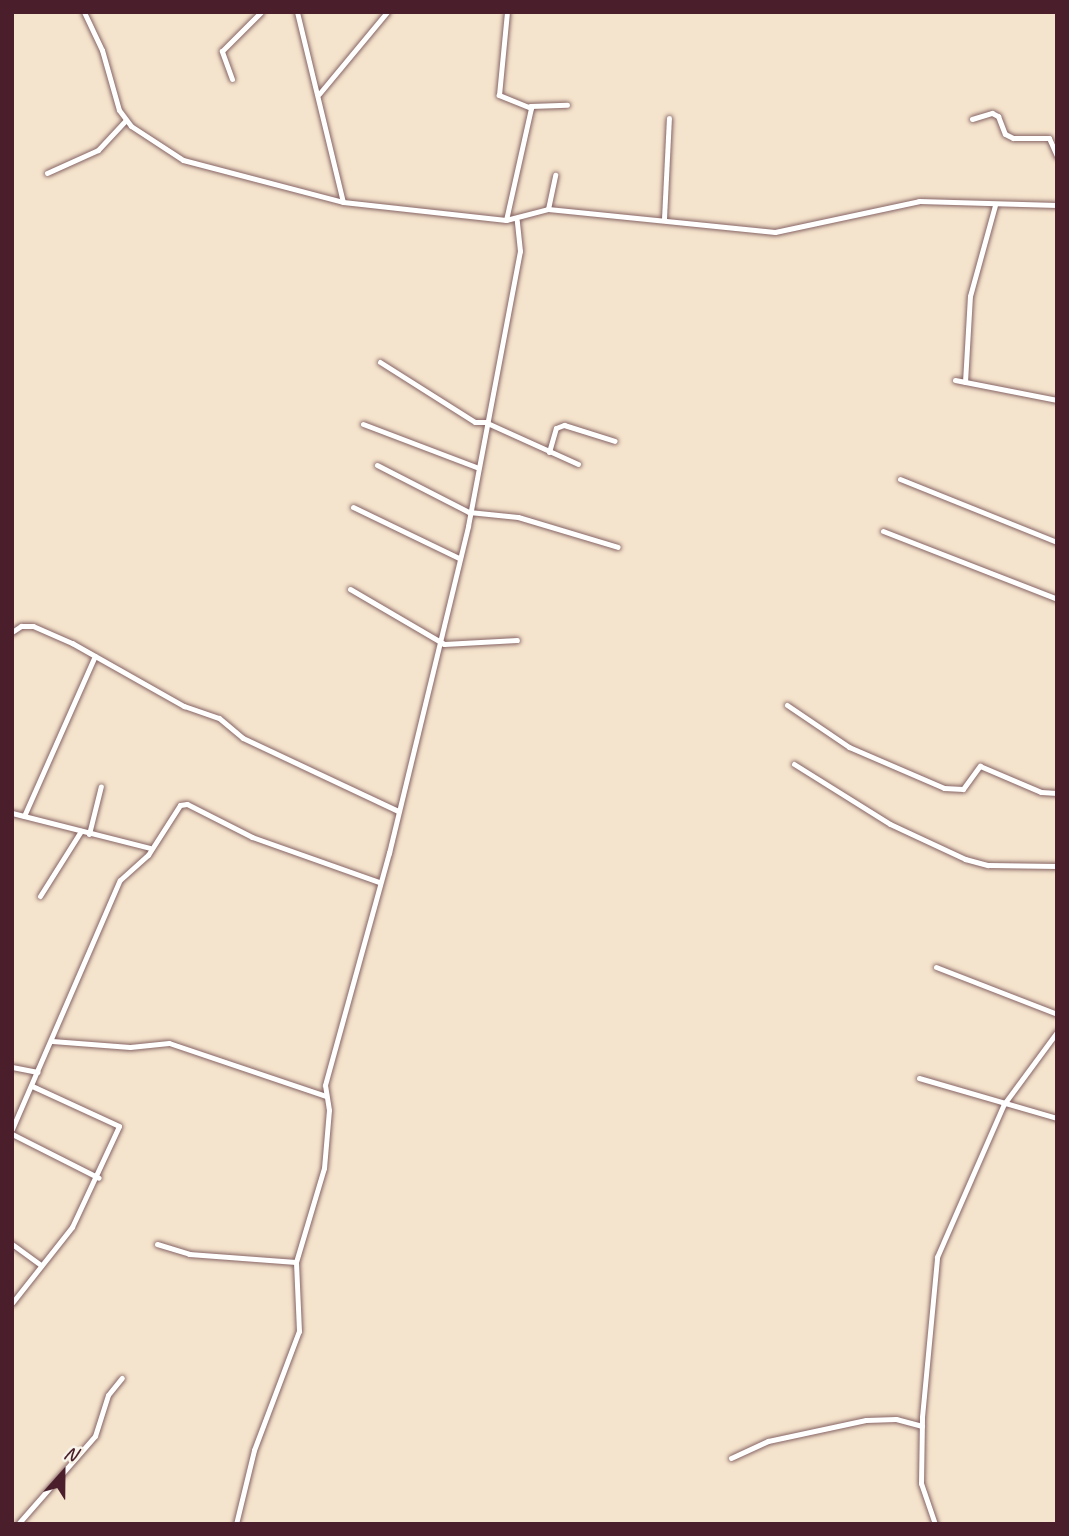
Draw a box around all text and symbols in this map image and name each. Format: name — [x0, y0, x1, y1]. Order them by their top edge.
north arrow — [28, 1438, 98, 1508]
text: N — [61, 1440, 80, 1467]

